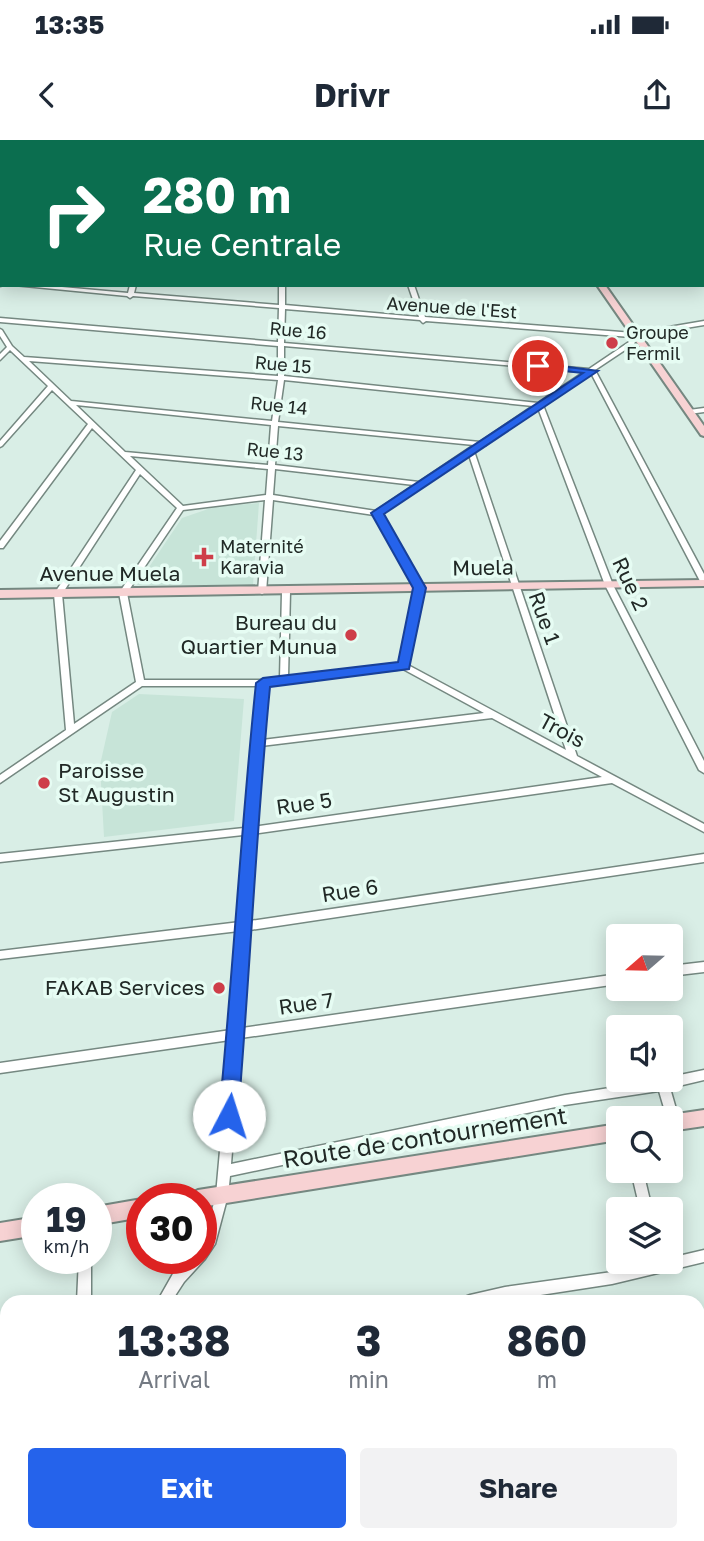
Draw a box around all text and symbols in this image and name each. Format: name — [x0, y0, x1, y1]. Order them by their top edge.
text: 13:35 — [35, 9, 104, 40]
icon: back — [28, 76, 66, 114]
text: Drivr — [314, 76, 390, 114]
icon: share — [638, 76, 676, 114]
text: 280 m — [143, 165, 291, 224]
icon: right — [28, 168, 119, 259]
text: Rue Centrale — [143, 225, 341, 263]
street label: Avenue de l'Est — [386, 291, 518, 323]
street label: Rue 16 — [269, 317, 328, 343]
place label: Groupe Fermil — [626, 321, 689, 364]
marker: Groupe Fermil — [604, 335, 620, 351]
pin — [508, 336, 568, 396]
icon: arrive — [519, 347, 557, 385]
street label: Rue 15 — [254, 351, 312, 377]
street label: Rue 14 — [249, 391, 309, 419]
street label: Rue 13 — [246, 437, 305, 465]
place label: Maternité Karavia — [220, 535, 304, 578]
marker: Maternité Karavia — [194, 547, 214, 567]
street label: Muela — [452, 553, 514, 581]
street label: Rue 2 — [607, 553, 655, 615]
street label: Avenue Muela — [40, 560, 180, 586]
street label: Rue 1 — [523, 588, 566, 648]
place label: Bureau du Quartier Munua — [180, 609, 337, 659]
marker: Bureau du Quartier Munua — [343, 627, 359, 643]
street label: Trois — [535, 707, 590, 753]
place label: Paroisse St Augustin — [58, 757, 175, 807]
marker: Paroisse St Augustin — [36, 775, 52, 791]
street label: Rue 5 — [274, 786, 333, 820]
street label: Rue 6 — [320, 873, 380, 907]
north arrow — [606, 924, 682, 1001]
map controls — [606, 924, 683, 1274]
place label: FAKAB Services — [45, 974, 205, 1000]
marker: FAKAB Services — [211, 980, 227, 996]
street label: Rue 7 — [277, 986, 335, 1020]
button: sound — [606, 1015, 683, 1092]
position arrow — [192, 1079, 266, 1153]
street label: Route de contournement — [281, 1100, 569, 1173]
button: search — [606, 1106, 683, 1183]
speed limit sign: 30 — [126, 1183, 217, 1274]
button: layers — [606, 1197, 683, 1274]
text: 19 — [46, 1198, 87, 1240]
text: km/h — [44, 1235, 89, 1257]
text: 13:38 — [118, 1315, 231, 1365]
text: 3 — [356, 1315, 381, 1365]
text: 860 — [507, 1315, 587, 1365]
text: Arrival — [138, 1365, 210, 1393]
text: min — [348, 1365, 389, 1393]
text: m — [537, 1365, 557, 1393]
button: Exit — [28, 1448, 346, 1528]
button: Share — [360, 1448, 677, 1528]

